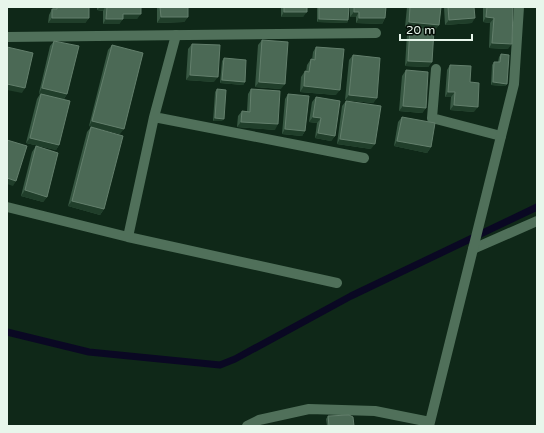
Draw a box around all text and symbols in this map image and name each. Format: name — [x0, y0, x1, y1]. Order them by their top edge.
scale bar — [400, 16, 472, 42]
text: 20 m — [406, 23, 435, 37]

